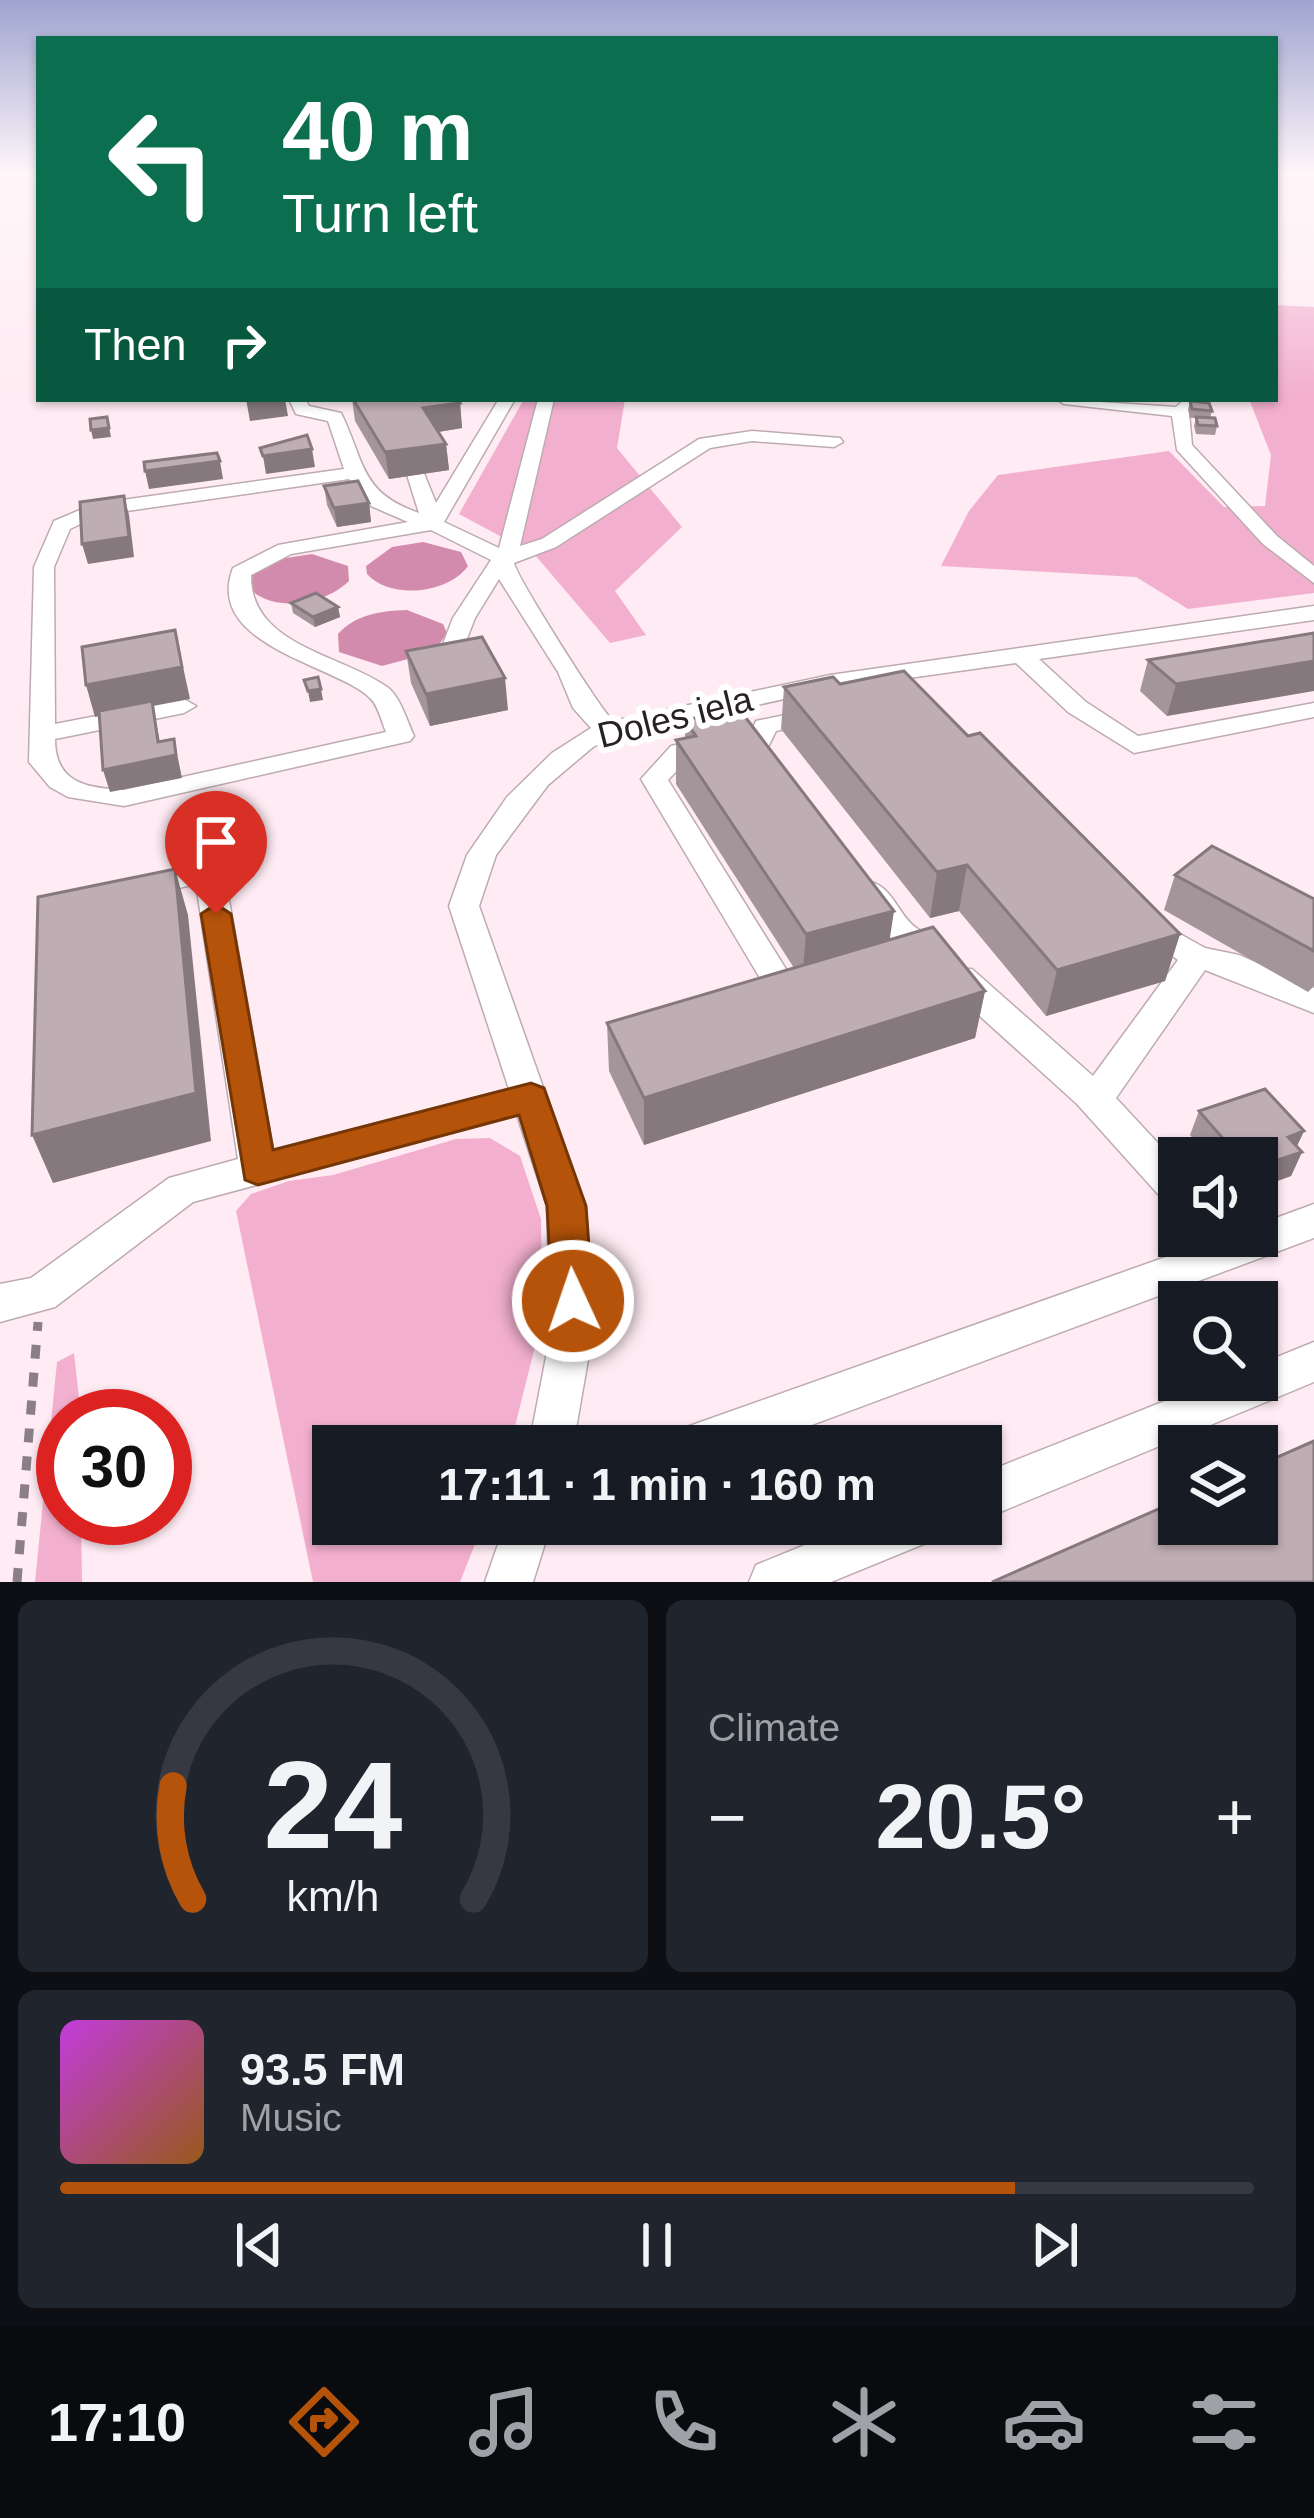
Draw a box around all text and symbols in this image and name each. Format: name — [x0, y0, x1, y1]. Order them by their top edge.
icon: left — [84, 84, 240, 240]
text: 40 m — [282, 84, 473, 178]
text: Turn left — [282, 183, 478, 243]
icon: right — [211, 312, 277, 378]
text: Then — [84, 319, 187, 370]
street label: Doles iela — [593, 678, 758, 756]
pin — [165, 791, 267, 914]
icon: arrive — [183, 809, 249, 875]
map controls — [1158, 1137, 1278, 1545]
button: sound — [1158, 1137, 1278, 1257]
position arrow — [510, 1238, 636, 1364]
button: search — [1158, 1281, 1278, 1401]
speed limit sign: 30 — [36, 1389, 192, 1545]
button: layers — [1158, 1425, 1278, 1545]
text: 17:11 · 1 min · 160 m — [438, 1459, 876, 1510]
text: Climate — [708, 1706, 840, 1749]
text: 24 — [264, 1735, 402, 1874]
text: 20.5° — [875, 1767, 1087, 1867]
text: − — [708, 1780, 747, 1854]
text: + — [1215, 1780, 1254, 1854]
text: km/h — [287, 1872, 379, 1920]
text: 93.5 FM — [240, 2044, 405, 2095]
text: Music — [240, 2096, 342, 2139]
icon: previous — [226, 2212, 292, 2278]
icon: pause — [624, 2212, 690, 2278]
icon: next — [1022, 2212, 1088, 2278]
icon: directions — [282, 2380, 366, 2464]
icon: music — [462, 2380, 546, 2464]
icon: phone — [642, 2380, 726, 2464]
icon: climate — [822, 2380, 906, 2464]
icon: car — [1002, 2380, 1086, 2464]
icon: filters — [1182, 2380, 1266, 2464]
text: 17:10 — [48, 2392, 186, 2452]

